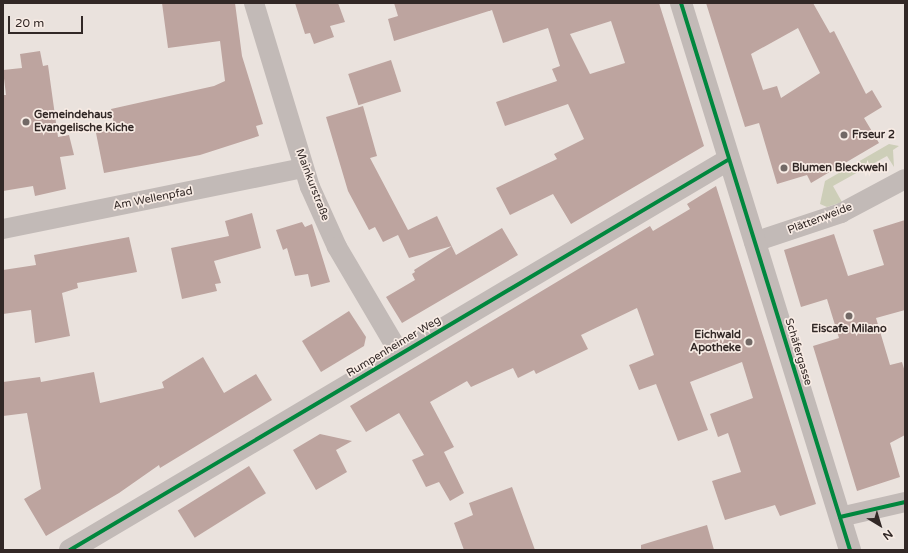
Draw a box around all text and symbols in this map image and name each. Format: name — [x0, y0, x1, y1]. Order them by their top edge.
scale bar — [10, 8, 85, 34]
text: 20 m — [15, 16, 44, 30]
place label: Gemeindehaus Evangelische Kiche — [34, 109, 134, 135]
marker: Gemeindehaus Evangelische Kiche — [21, 117, 31, 127]
place label: Frseur 2 — [852, 128, 895, 142]
marker: Frseur 2 — [839, 130, 849, 140]
street label: Mainkurstraße — [292, 147, 332, 223]
place label: Blumen Bleckwehl — [792, 161, 888, 175]
marker: Blumen Bleckwehl — [779, 163, 789, 173]
street label: Am Wellenpfad — [112, 185, 194, 213]
street label: Plättenweide — [786, 201, 854, 237]
marker: Eiscafe Milano — [844, 311, 854, 321]
street label: Rumpenheimer Weg — [345, 314, 443, 380]
street label: Schäfergasse — [782, 317, 814, 387]
place label: Eiscafe Milano — [811, 322, 887, 336]
place label: Eichwald Apotheke — [690, 329, 741, 355]
marker: Eichwald Apotheke — [744, 337, 754, 347]
north arrow — [860, 505, 900, 545]
text: N — [880, 527, 895, 543]

